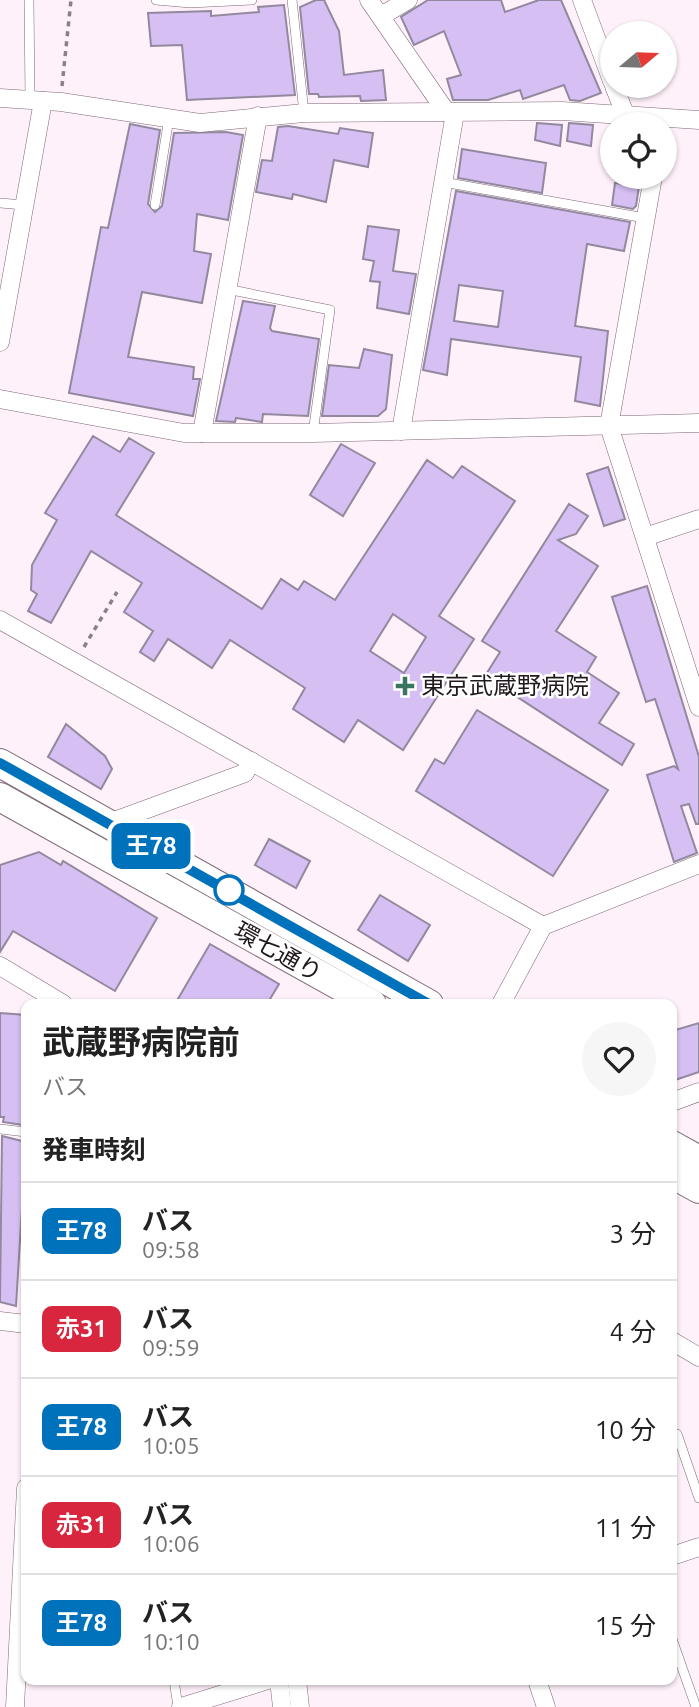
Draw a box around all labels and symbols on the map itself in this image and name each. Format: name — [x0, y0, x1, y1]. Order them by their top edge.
north arrow — [600, 21, 677, 98]
place label: 東京武蔵野病院 — [421, 672, 589, 699]
marker: 東京武蔵野病院 — [395, 676, 415, 696]
line badge: 王78 — [111, 823, 191, 869]
unlabelled marker — [214, 875, 244, 905]
street label: 環七通り — [230, 916, 327, 987]

